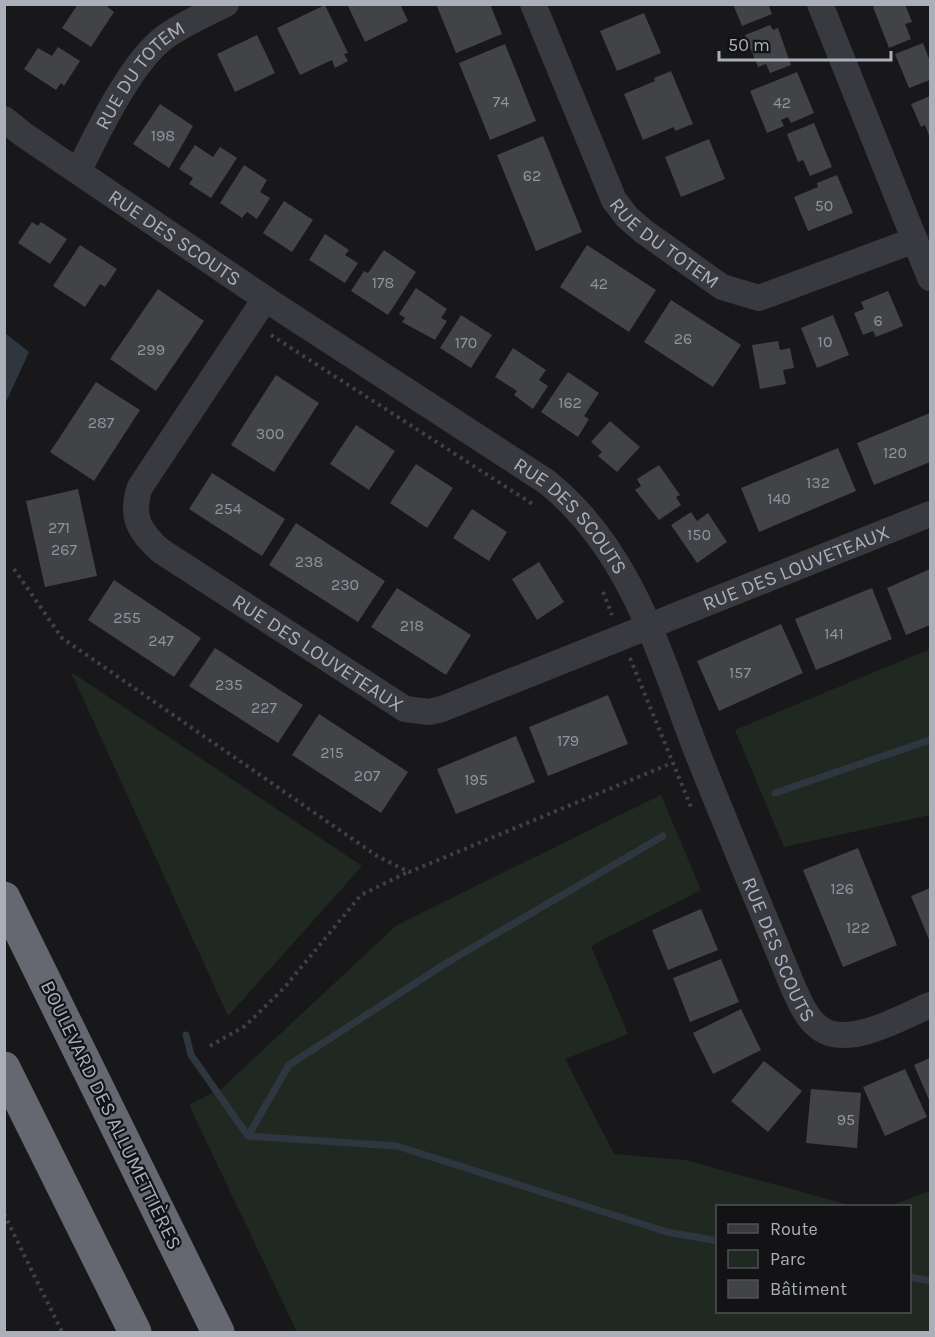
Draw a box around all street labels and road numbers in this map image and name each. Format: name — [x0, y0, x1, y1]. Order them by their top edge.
street label: RUE DU TOTEM — [90, 16, 189, 133]
street label: RUE DES SCOUTS — [104, 184, 246, 291]
street label: RUE DU TOTEM — [605, 193, 724, 293]
street label: RUE DES SCOUTS — [510, 452, 632, 578]
street label: RUE DES LOUVETEAUX — [699, 520, 893, 615]
street label: RUE DES LOUVETEAUX — [228, 589, 408, 717]
street label: RUE DES SCOUTS — [738, 874, 820, 1026]
street label: BOULEVARD DES ALLUMETTIÈRES — [36, 976, 187, 1253]

